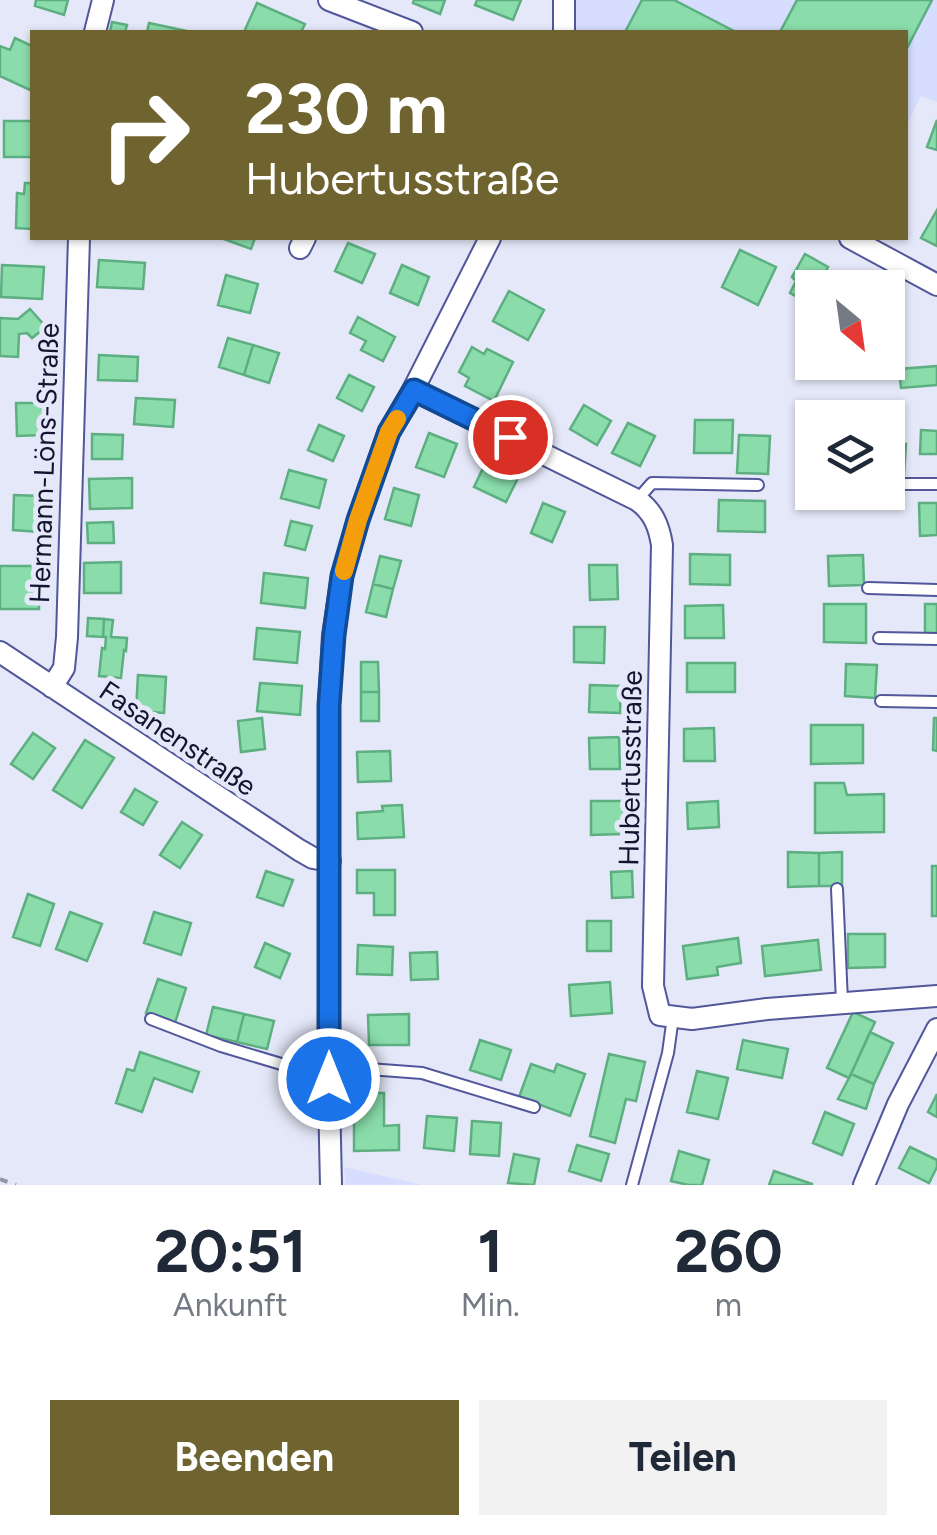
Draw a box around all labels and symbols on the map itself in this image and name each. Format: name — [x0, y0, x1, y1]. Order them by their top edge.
north arrow — [795, 270, 905, 380]
street label: Hermann-Löns-Straße — [22, 322, 66, 604]
pin — [468, 395, 553, 480]
street label: Hubertusstraße — [611, 670, 649, 866]
street label: Fasanenstraße — [93, 673, 263, 803]
position arrow — [277, 1027, 381, 1131]

